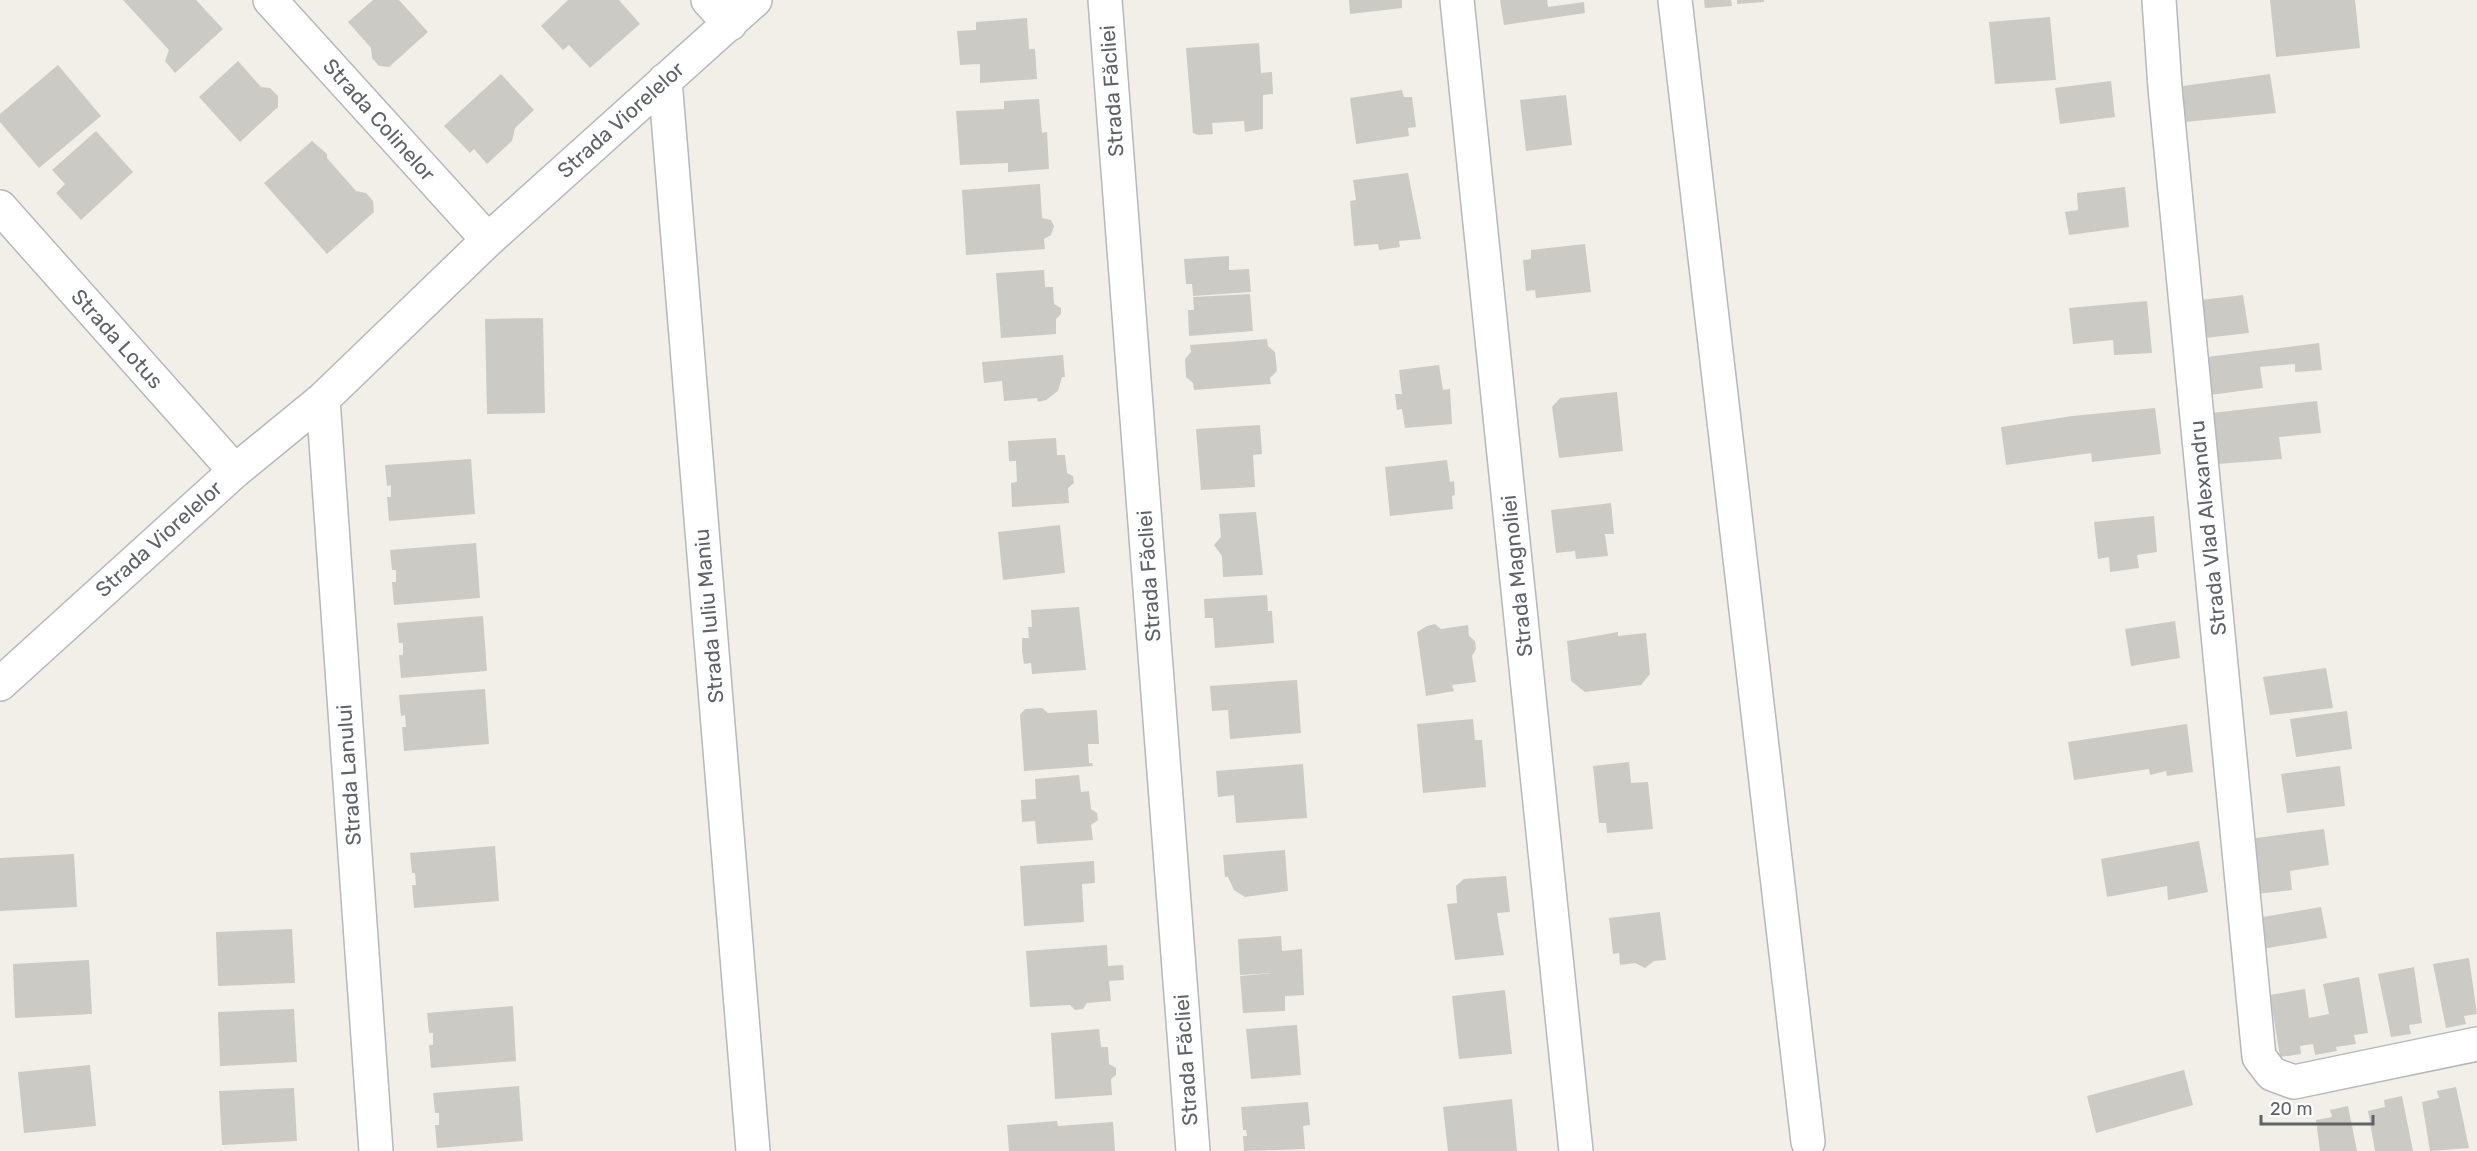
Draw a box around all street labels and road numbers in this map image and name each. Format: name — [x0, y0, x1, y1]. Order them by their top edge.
street label: Strada Făcliei — [1094, 24, 1129, 158]
street label: Strada Colinelor — [318, 53, 441, 186]
street label: Strada Viorelelor — [552, 56, 689, 183]
street label: Strada Lotus — [66, 284, 168, 393]
street label: Strada Vlad Alexandru — [2184, 419, 2231, 637]
street label: Strada Viorelelor — [90, 475, 227, 602]
street label: Strada Magnoliei — [1496, 494, 1537, 658]
street label: Strada Făcliei — [1131, 509, 1166, 643]
street label: Strada Iuliu Maniu — [688, 528, 729, 704]
street label: Strada Lanului — [331, 704, 366, 846]
street label: Strada Făcliei — [1168, 993, 1203, 1127]

